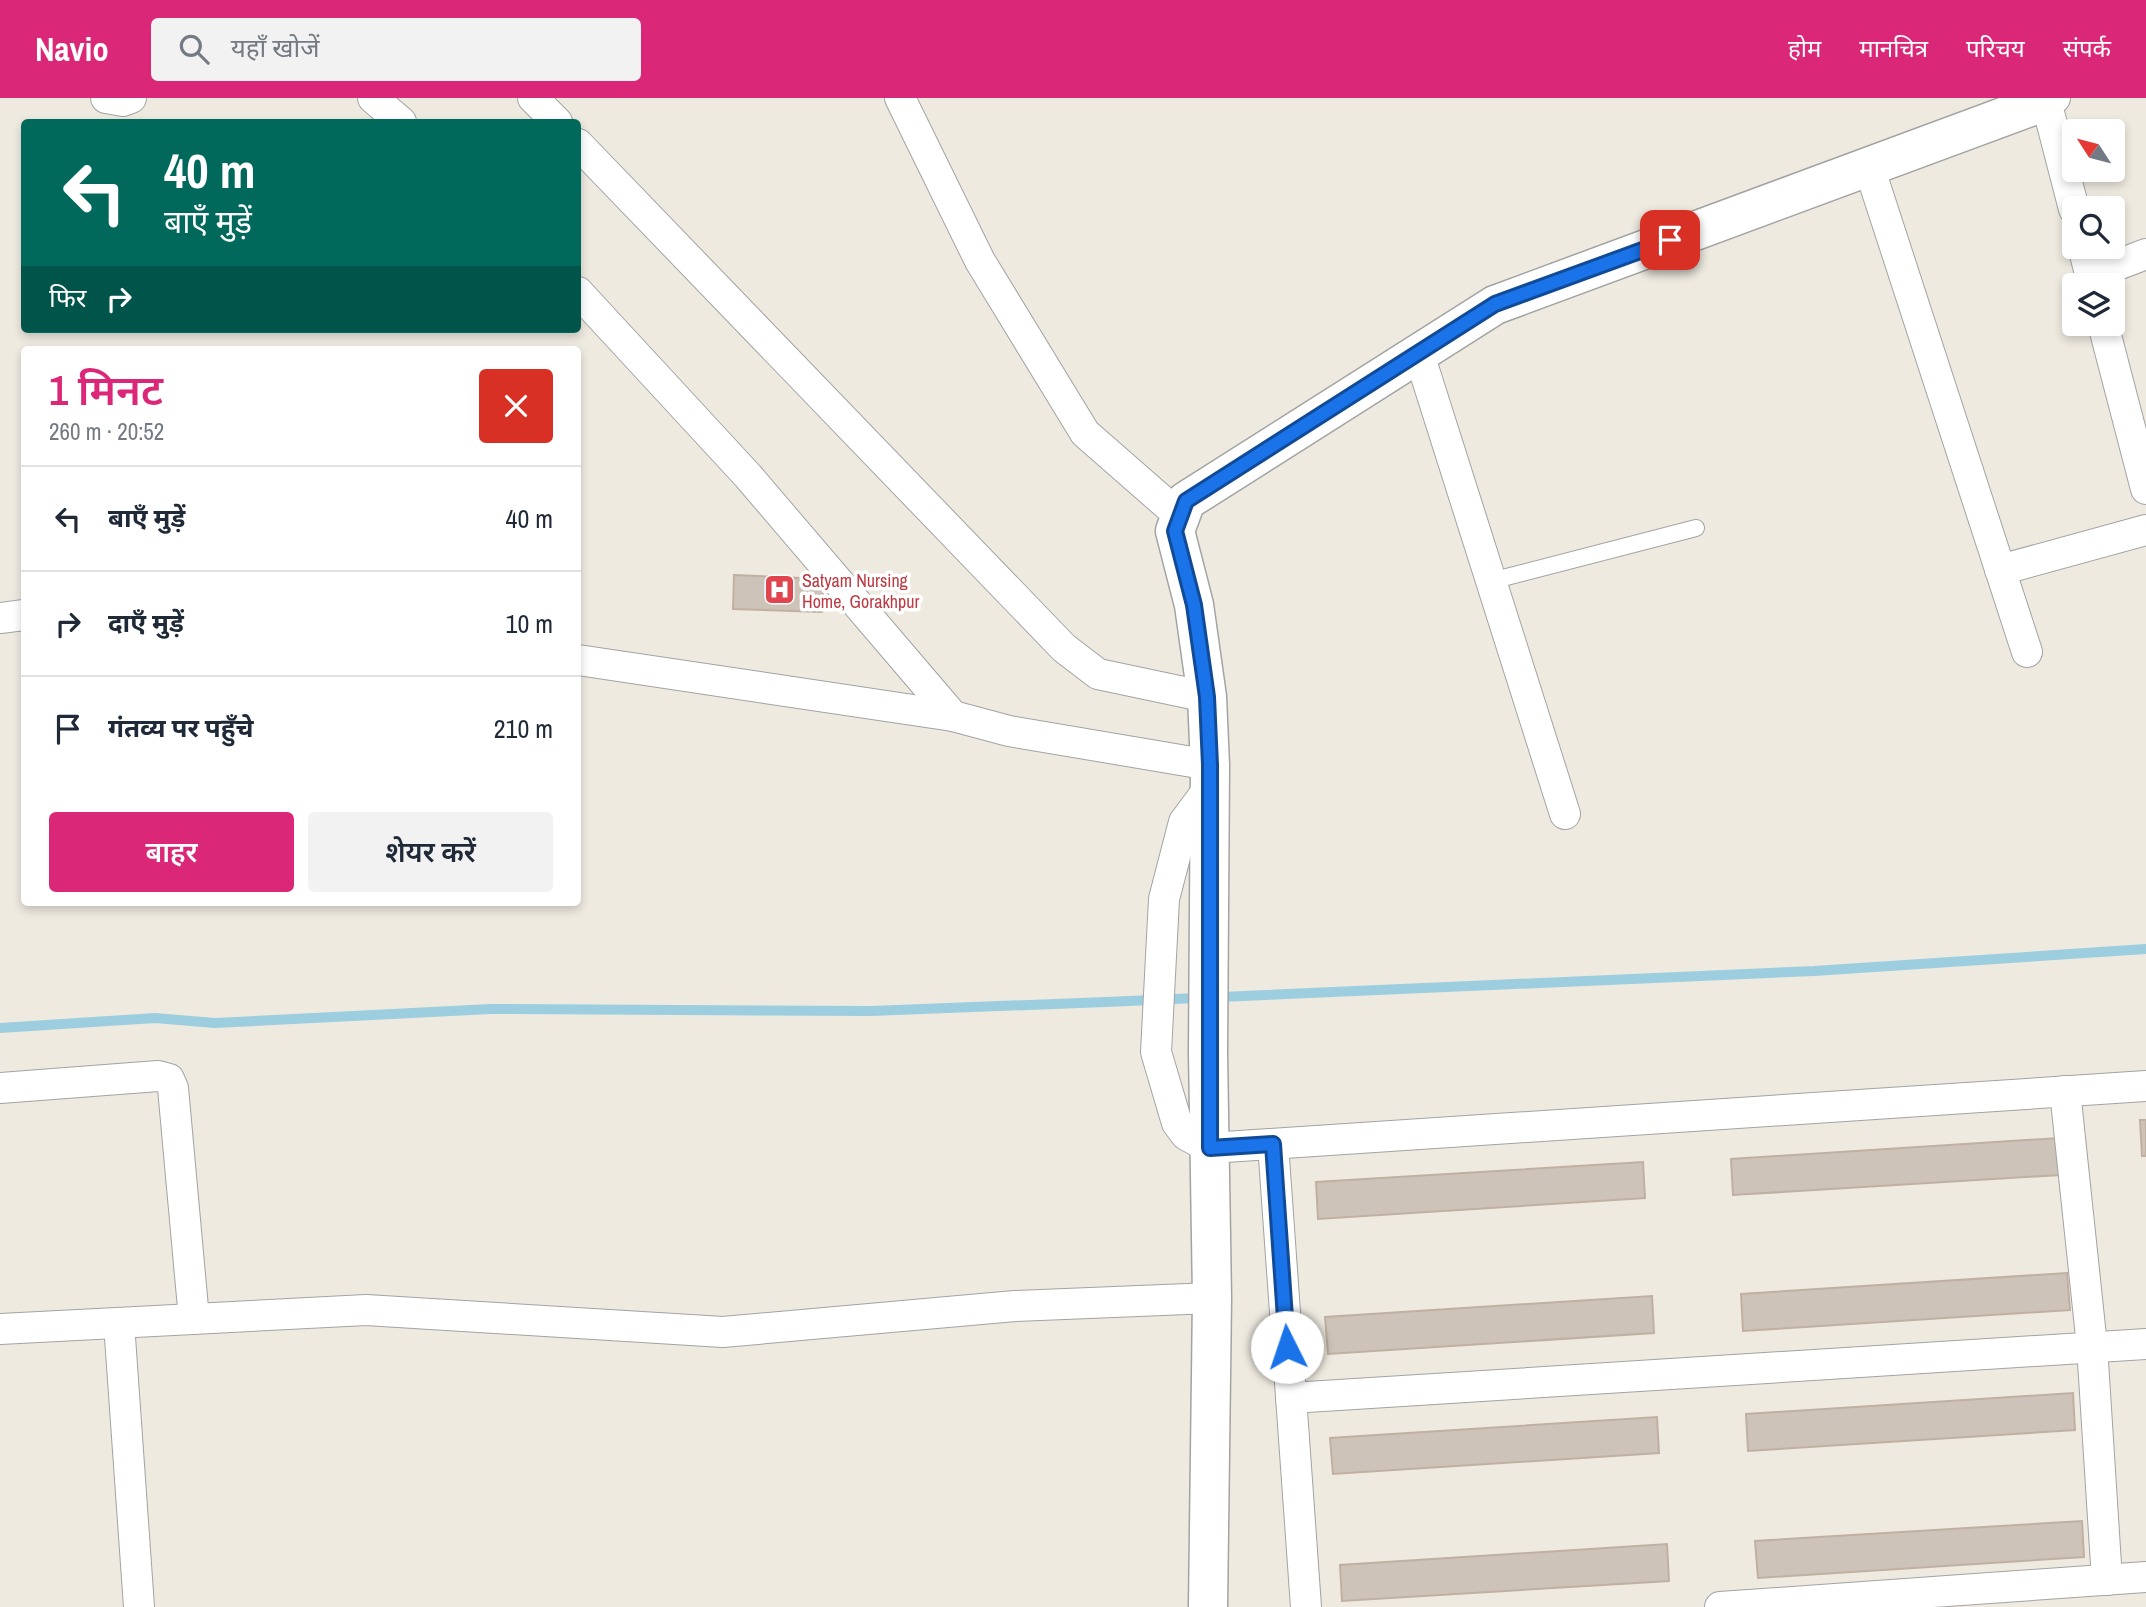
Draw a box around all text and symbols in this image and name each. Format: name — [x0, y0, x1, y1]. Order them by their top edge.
search box — [151, 18, 641, 81]
text: Navio — [35, 27, 109, 71]
icon: search — [175, 30, 213, 68]
text: यहाँ खोजें — [231, 30, 320, 65]
text: होम — [1788, 32, 1821, 64]
text: मानचित्र — [1859, 32, 1928, 64]
text: परिचय — [1966, 32, 2025, 64]
text: संपर्क — [2063, 32, 2111, 64]
north arrow — [2062, 119, 2124, 182]
map controls — [2062, 119, 2125, 336]
text: 40 m — [164, 137, 256, 203]
icon: left — [49, 147, 140, 238]
button: search — [2062, 196, 2125, 259]
text: बाएँ मुड़ें — [164, 200, 252, 243]
pin — [1640, 210, 1700, 270]
icon: arrive — [1651, 221, 1689, 259]
button: layers — [2062, 273, 2125, 336]
text: फिर — [49, 280, 86, 315]
icon: right — [100, 280, 138, 318]
text: 1 मिनट — [49, 362, 163, 418]
button: close — [479, 369, 553, 443]
text: 260 m · 20:52 — [49, 416, 164, 447]
icon: left — [49, 500, 87, 538]
text: बाएँ मुड़ें — [108, 500, 185, 535]
text: 40 m — [506, 501, 553, 536]
place label: Satyam Nursing Home, Gorakhpur — [802, 568, 919, 614]
hospital icon: Satyam Nursing Home, Gorakhpur — [762, 573, 796, 607]
icon: right — [49, 605, 87, 643]
text: दाएँ मुड़ें — [108, 605, 184, 640]
text: 10 m — [506, 606, 553, 641]
icon: arrive — [49, 710, 87, 748]
text: गंतव्य पर पहुँचे — [108, 710, 254, 745]
text: 210 m — [494, 711, 553, 746]
button: बाहर — [49, 812, 294, 892]
button: शेयर करें — [308, 812, 553, 892]
position arrow — [1250, 1310, 1324, 1384]

